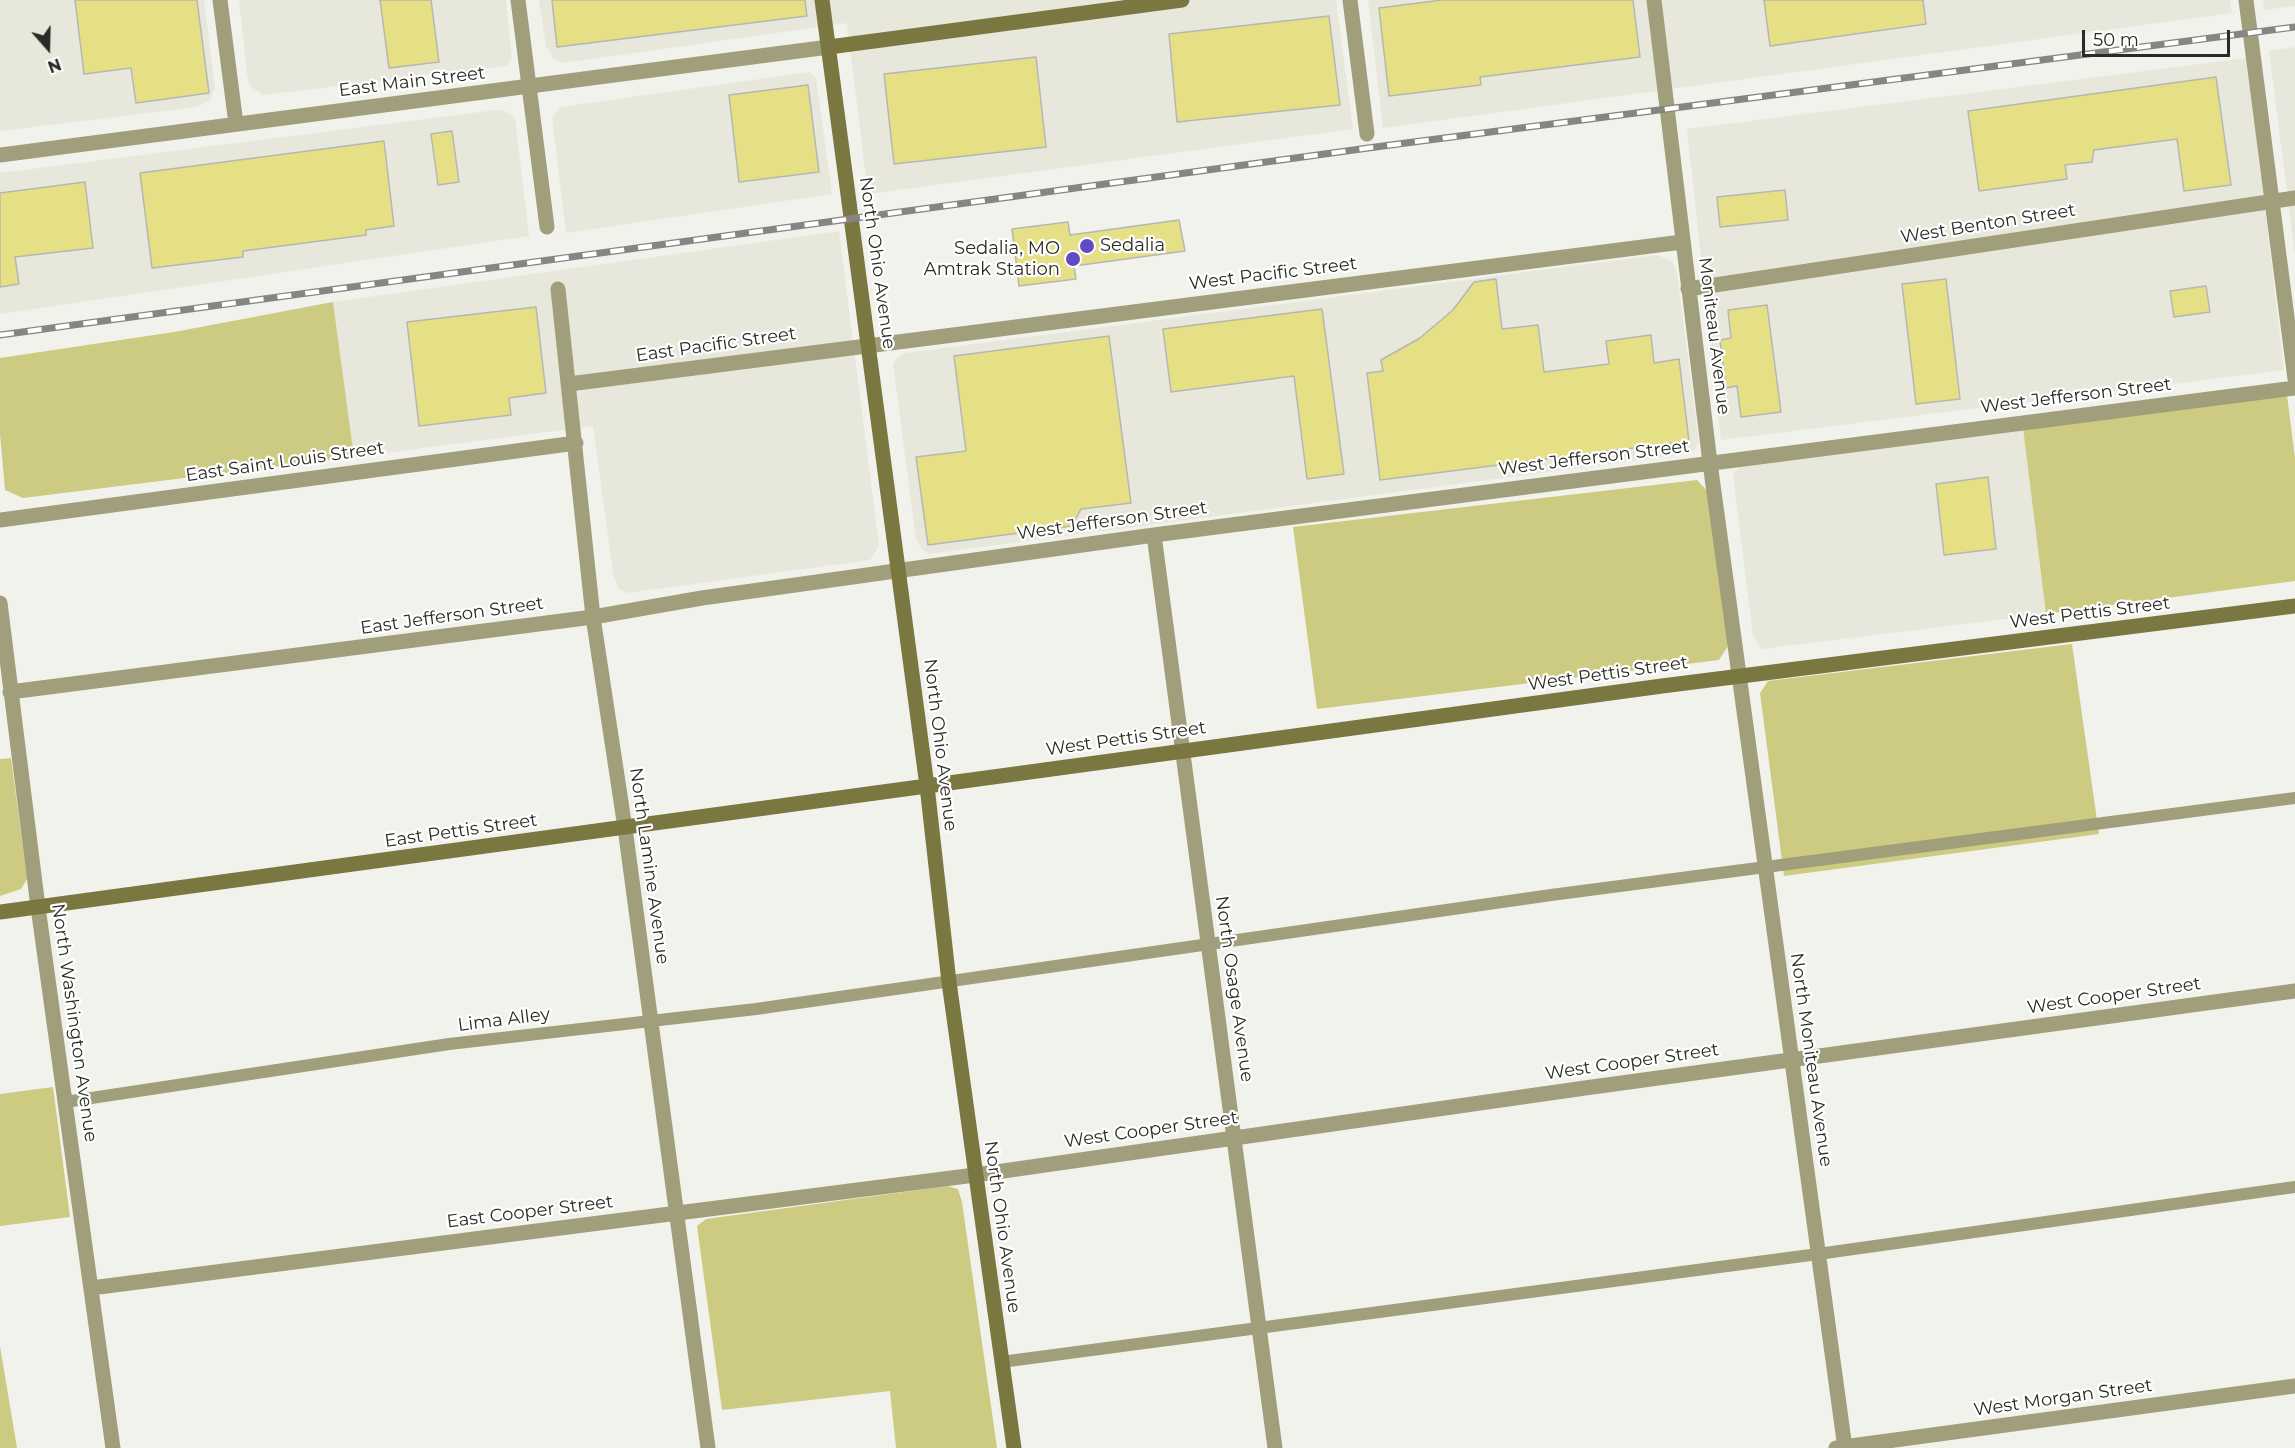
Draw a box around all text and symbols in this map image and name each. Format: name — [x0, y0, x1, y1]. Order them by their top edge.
north arrow — [18, 18, 78, 78]
scale bar — [2085, 18, 2234, 56]
text: 50 m — [2093, 29, 2139, 51]
text: N — [45, 54, 64, 77]
street label: East Main Street — [338, 62, 486, 102]
street label: North Ohio Avenue — [854, 176, 900, 350]
street label: West Benton Street — [1899, 199, 2077, 249]
place label: Sedalia — [1100, 235, 1165, 257]
marker: Sedalia — [1078, 237, 1096, 255]
place label: Sedalia, MO Amtrak Station — [924, 238, 1060, 280]
marker: Sedalia, MO Amtrak Station — [1064, 250, 1082, 268]
street label: West Pacific Street — [1188, 253, 1358, 295]
street label: Moniteau Avenue — [1694, 256, 1734, 416]
street label: East Pacific Street — [635, 323, 797, 367]
street label: West Jefferson Street — [1979, 374, 2173, 418]
street label: West Jefferson Street — [1497, 436, 1691, 480]
street label: East Saint Louis Street — [184, 437, 386, 487]
street label: West Jefferson Street — [1015, 497, 1209, 545]
street label: East Jefferson Street — [359, 592, 545, 640]
street label: West Pettis Street — [2009, 592, 2171, 634]
street label: West Pettis Street — [1527, 652, 1689, 696]
street label: North Ohio Avenue — [919, 658, 961, 832]
street label: West Pettis Street — [1045, 717, 1207, 761]
street label: North Lamine Avenue — [624, 766, 674, 966]
street label: East Pettis Street — [383, 810, 539, 852]
street label: North Osage Avenue — [1210, 894, 1258, 1084]
street label: North Washington Avenue — [47, 902, 101, 1144]
street label: North Moniteau Avenue — [1785, 952, 1837, 1168]
street label: West Cooper Street — [2026, 973, 2202, 1019]
street label: Lima Alley — [457, 1004, 551, 1036]
street label: West Cooper Street — [1544, 1039, 1720, 1085]
street label: West Cooper Street — [1063, 1107, 1239, 1153]
street label: North Ohio Avenue — [979, 1140, 1025, 1314]
street label: East Cooper Street — [445, 1191, 615, 1233]
street label: West Morgan Street — [1972, 1375, 2154, 1421]

